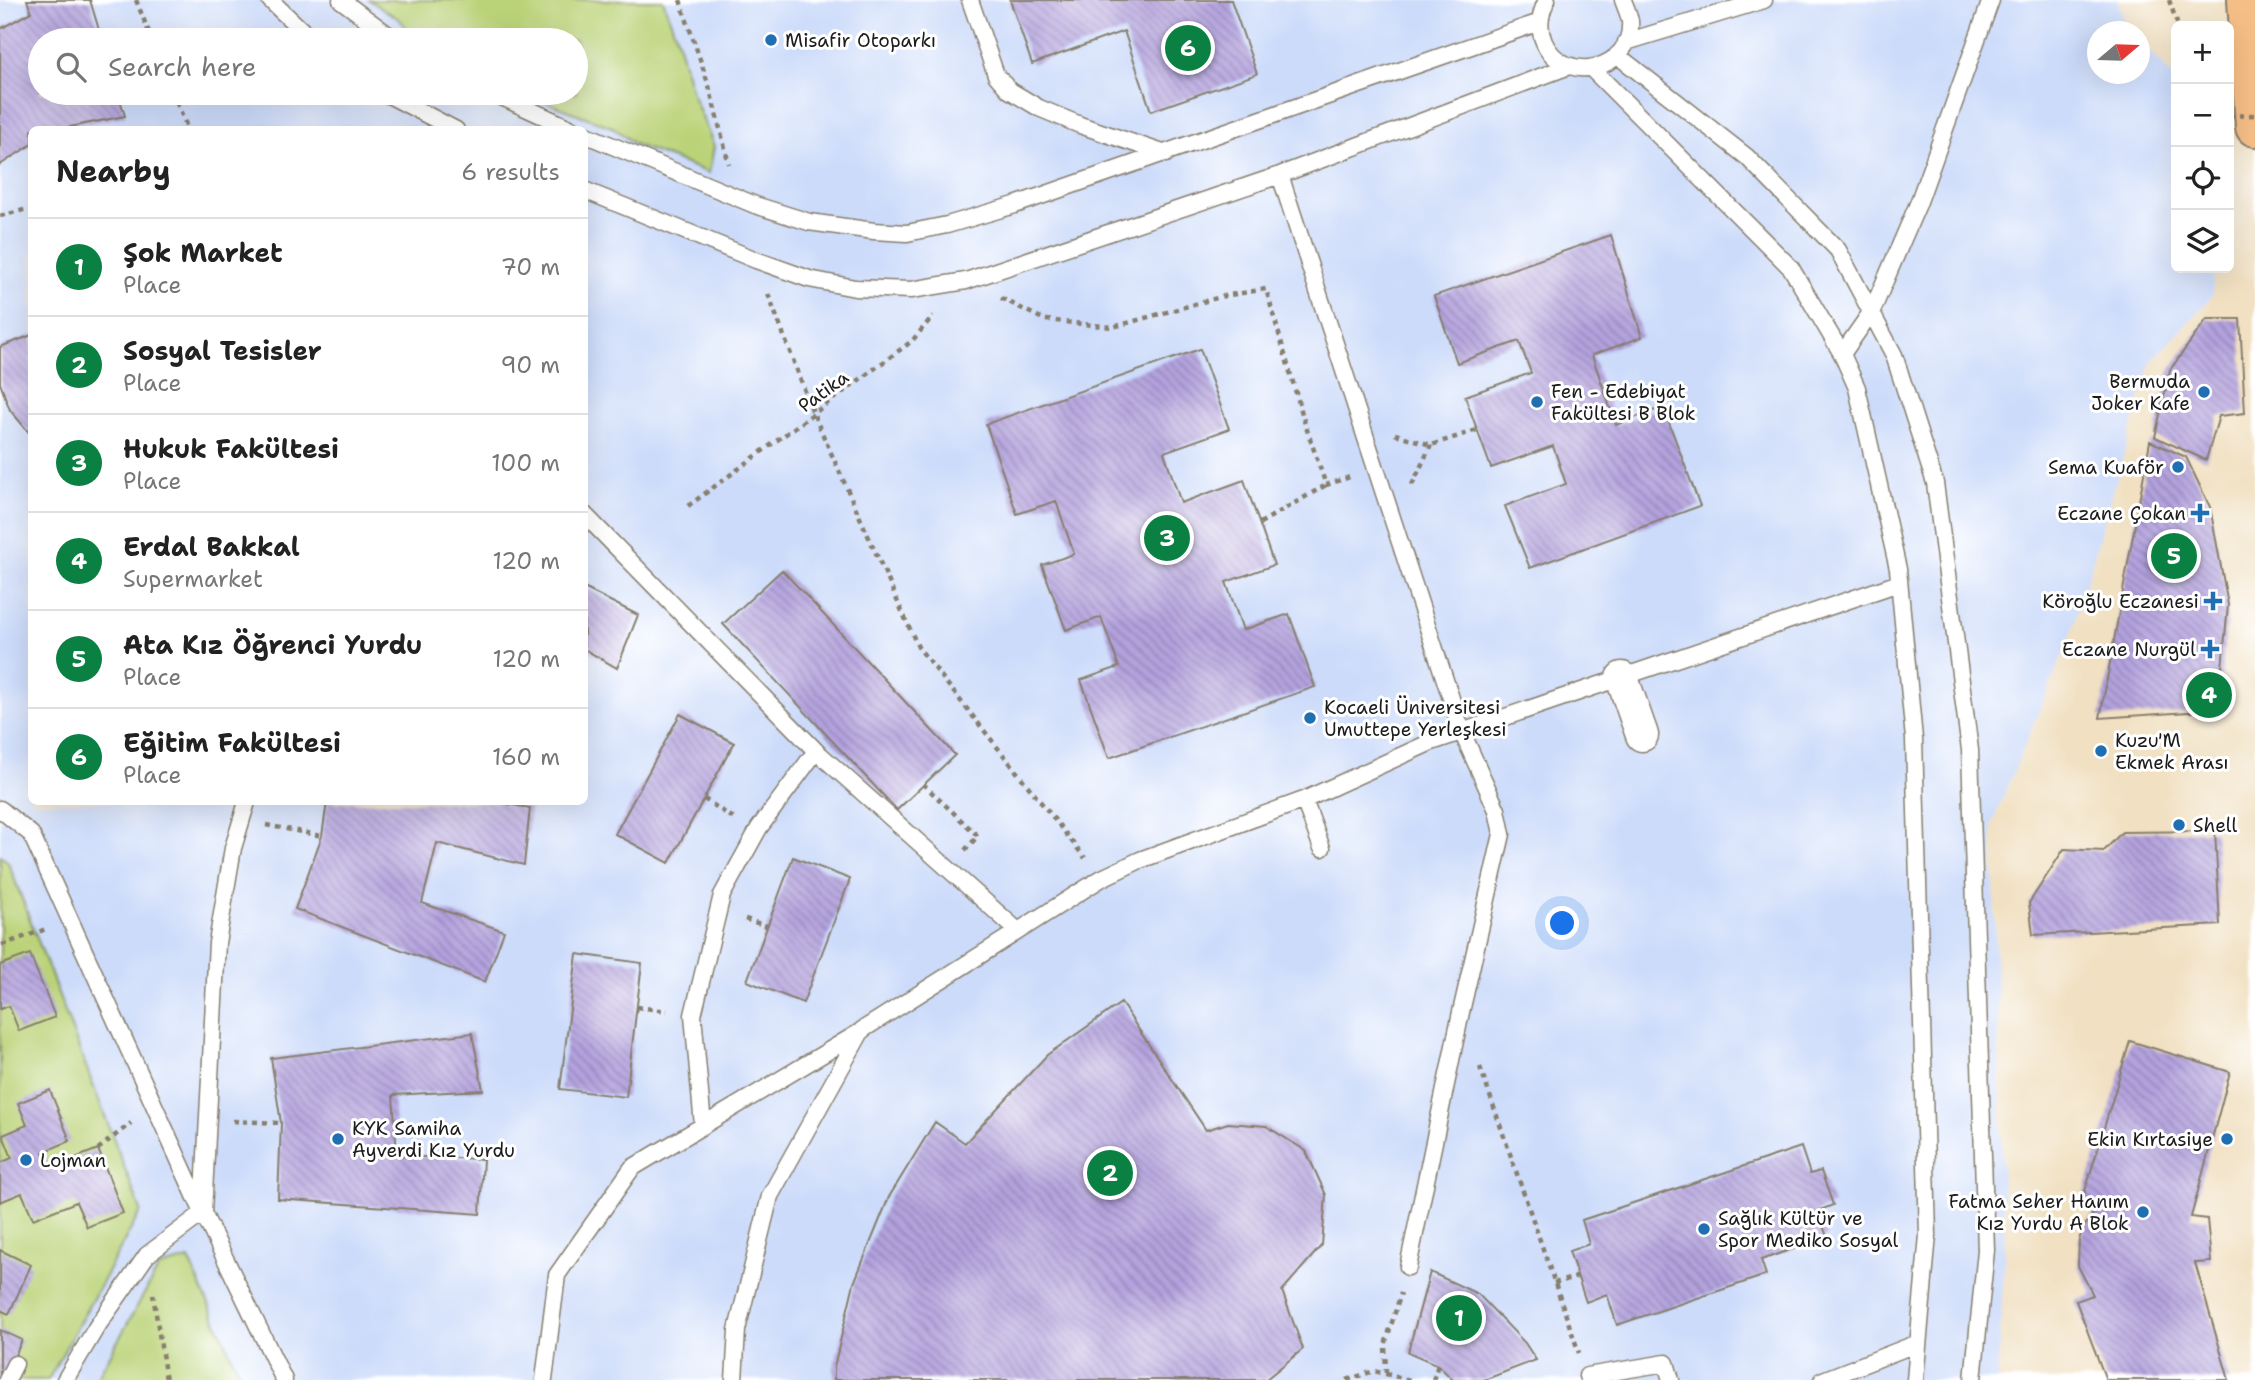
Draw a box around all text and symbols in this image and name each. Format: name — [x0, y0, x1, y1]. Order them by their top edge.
north arrow — [2087, 21, 2150, 84]
map controls — [2171, 21, 2234, 273]
button: + — [2171, 21, 2234, 84]
pin: 6 — [1165, 22, 1211, 74]
search box — [28, 28, 588, 105]
place label: Misafir Otoparkı — [785, 28, 936, 53]
marker: Misafir Otoparkı — [763, 32, 779, 48]
icon: search — [52, 48, 90, 86]
text: Search here — [108, 49, 257, 84]
button: − — [2171, 84, 2234, 147]
button: locate — [2171, 147, 2234, 210]
text: Nearby — [56, 151, 171, 192]
text: 6 results — [461, 157, 560, 187]
button: layers — [2171, 210, 2234, 273]
text: Şok Market — [123, 235, 283, 270]
text: 1 — [74, 252, 84, 282]
text: 70 m — [501, 252, 560, 282]
text: Place — [123, 270, 182, 300]
text: Sosyal Tesisler — [123, 333, 322, 368]
text: 2 — [71, 350, 87, 380]
text: 90 m — [500, 350, 560, 380]
street label: Patika — [793, 364, 854, 418]
text: Place — [123, 368, 182, 398]
place label: Bermuda Joker Kafe — [2091, 369, 2190, 416]
place label: Fen - Edebiyat Fakültesi B Blok — [1551, 379, 1696, 426]
marker: Bermuda Joker Kafe — [2196, 384, 2212, 400]
marker: Fen - Edebiyat Fakültesi B Blok — [1529, 394, 1545, 410]
text: Hukuk Fakültesi — [123, 431, 339, 466]
text: 3 — [71, 448, 87, 478]
text: 100 m — [491, 448, 560, 478]
place label: Sema Kuaför — [2048, 455, 2164, 480]
marker: Sema Kuaför — [2170, 459, 2186, 475]
text: Place — [123, 466, 182, 496]
place label: Eczane Çokan — [2057, 501, 2186, 526]
marker: Eczane Çokan — [2192, 505, 2208, 521]
pin: 3 — [1144, 512, 1190, 564]
text: Erdal Bakkal — [123, 529, 300, 564]
pin: 5 — [2151, 530, 2197, 582]
text: 4 — [71, 546, 87, 576]
text: 120 m — [492, 546, 560, 576]
text: Supermarket — [123, 564, 263, 594]
place label: Köroğlu Eczanesi — [2042, 589, 2199, 614]
marker: Köroğlu Eczanesi — [2205, 593, 2221, 609]
text: Ata Kız Öğrenci Yurdu — [123, 627, 422, 662]
place label: Eczane Nurgül — [2062, 637, 2196, 662]
marker: Eczane Nurgül — [2202, 641, 2218, 657]
text: 5 — [72, 644, 86, 674]
text: 120 m — [492, 644, 560, 674]
text: Place — [123, 662, 182, 692]
pin: 4 — [2186, 669, 2232, 721]
place label: Kocaeli Üniversitesi Umuttepe Yerleşkesi — [1324, 695, 1507, 742]
marker: Kocaeli Üniversitesi Umuttepe Yerleşkesi — [1302, 710, 1318, 726]
text: Eğitim Fakültesi — [123, 725, 341, 760]
place label: Kuzu'M Ekmek Arası — [2115, 728, 2229, 775]
text: 6 — [71, 742, 87, 772]
text: 160 m — [492, 742, 560, 772]
marker: Kuzu'M Ekmek Arası — [2093, 743, 2109, 759]
text: Place — [123, 760, 182, 790]
place label: Shell — [2193, 813, 2237, 838]
marker: Shell — [2171, 817, 2187, 833]
your location — [1545, 906, 1579, 940]
place label: KYK Samiha Ayverdi Kız Yurdu — [352, 1116, 515, 1163]
place label: Ekin Kırtasiye — [2087, 1127, 2213, 1152]
marker: KYK Samiha Ayverdi Kız Yurdu — [330, 1131, 346, 1147]
marker: Ekin Kırtasiye — [2219, 1131, 2235, 1147]
pin: 2 — [1087, 1147, 1133, 1199]
place label: Lojman — [40, 1148, 106, 1173]
marker: Lojman — [18, 1152, 34, 1168]
place label: Fatma Seher Hanım Kız Yurdu A Blok — [1948, 1189, 2129, 1236]
marker: Fatma Seher Hanım Kız Yurdu A Blok — [2135, 1204, 2151, 1220]
place label: Sağlık Kültür ve Spor Mediko Sosyal — [1718, 1206, 1898, 1253]
marker: Sağlık Kültür ve Spor Mediko Sosyal — [1696, 1221, 1712, 1237]
pin: 1 — [1436, 1292, 1482, 1344]

